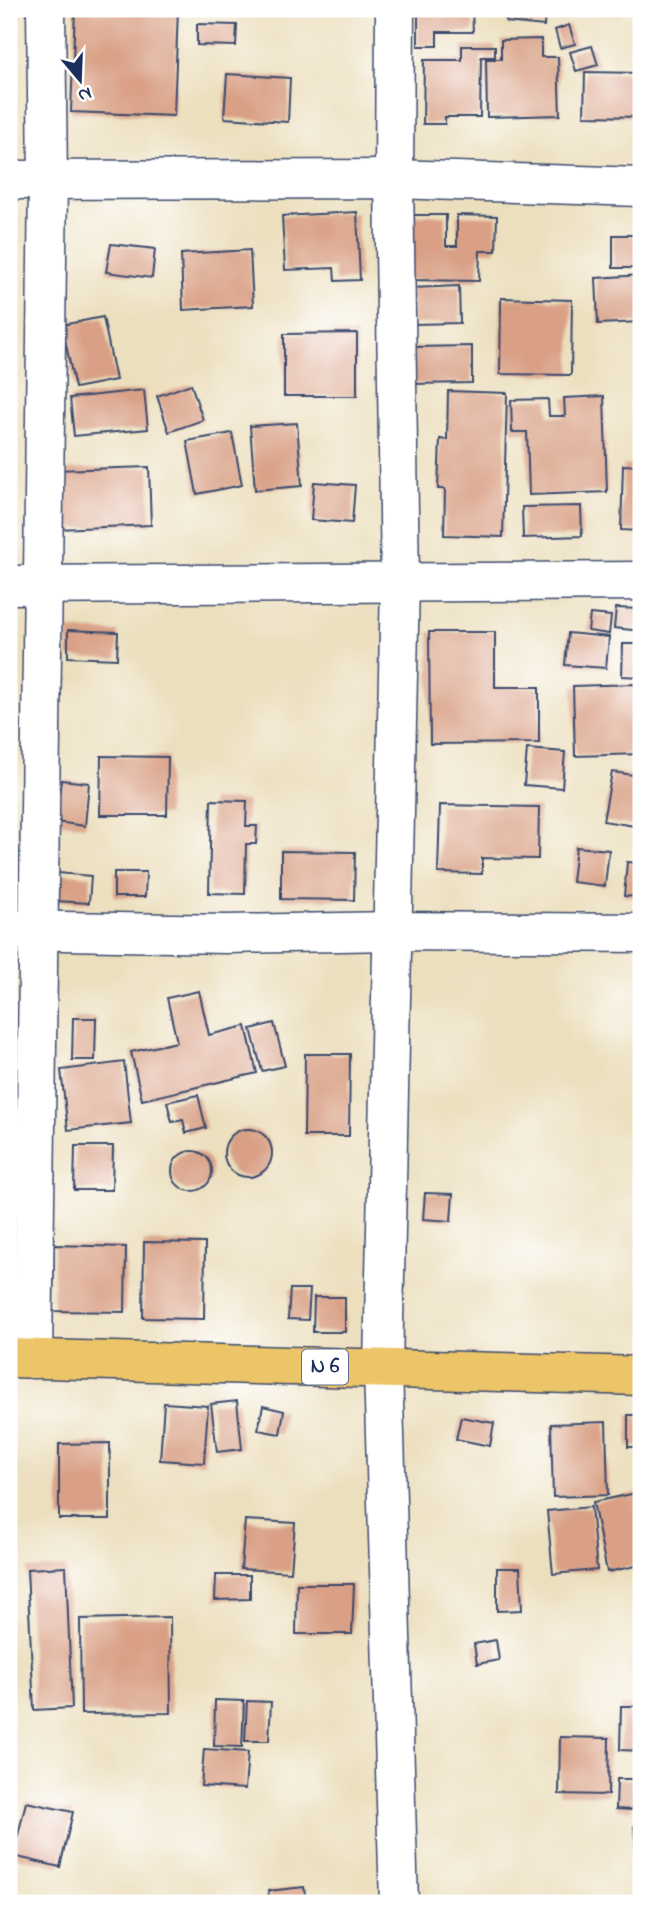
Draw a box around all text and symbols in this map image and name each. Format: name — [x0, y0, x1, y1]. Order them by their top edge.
north arrow — [46, 46, 116, 116]
text: N — [74, 79, 95, 109]
road number: N 6 — [302, 1350, 348, 1384]

